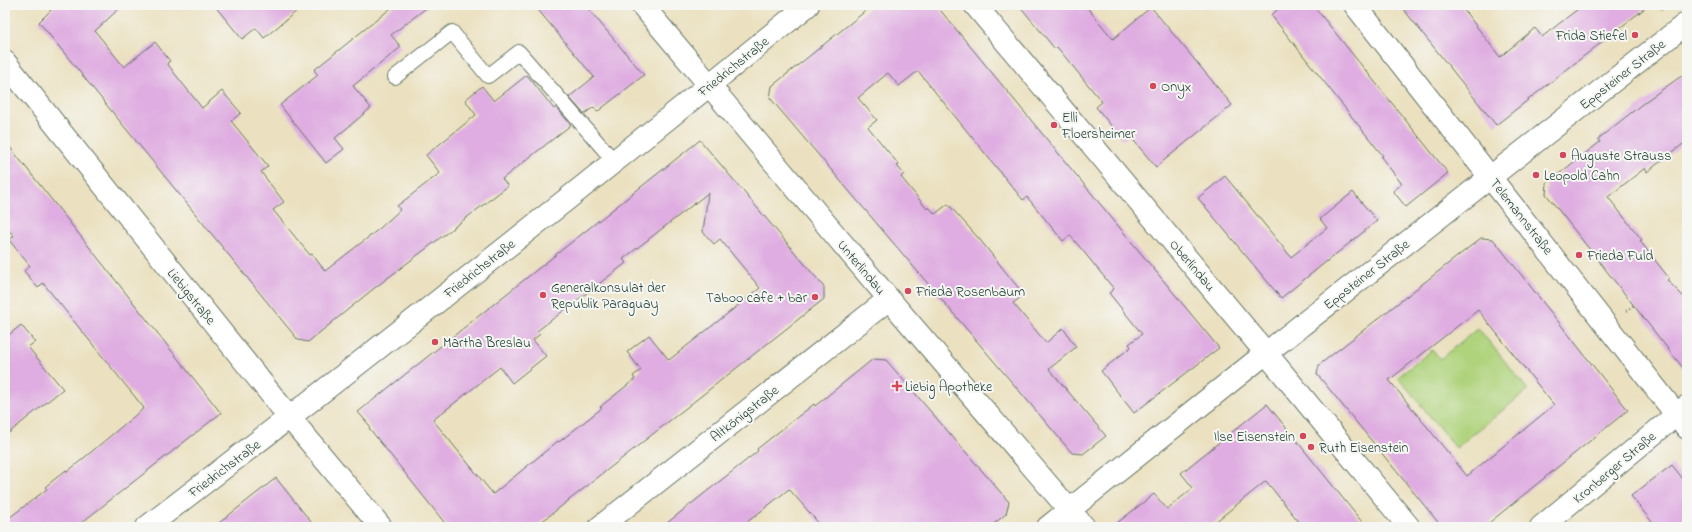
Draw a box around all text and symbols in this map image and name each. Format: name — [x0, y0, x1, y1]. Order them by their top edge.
place label: Frida Stiefel — [1555, 26, 1627, 47]
marker: Frida Stiefel — [1630, 30, 1640, 40]
street label: Friedrichstraße — [693, 31, 775, 103]
street label: Eppsteiner Straße — [1575, 34, 1671, 116]
place label: Onyx — [1161, 77, 1191, 99]
marker: Onyx — [1148, 81, 1158, 91]
place label: Elli Floersheimer — [1061, 108, 1136, 145]
marker: Elli Floersheimer — [1049, 120, 1059, 130]
place label: Auguste Strauss — [1571, 146, 1671, 168]
marker: Auguste Strauss — [1558, 150, 1568, 160]
place label: Leopold Cahn — [1544, 166, 1620, 187]
marker: Leopold Cahn — [1531, 170, 1541, 180]
street label: Telemannstraße — [1484, 174, 1558, 260]
street label: Friedrichstraße — [439, 234, 521, 305]
street label: Eppsteiner Straße — [1319, 234, 1415, 316]
street label: Oberlindau — [1164, 235, 1220, 297]
street label: Unterlindau — [832, 236, 890, 300]
place label: Frieda Fuld — [1586, 246, 1653, 267]
marker: Frieda Fuld — [1574, 250, 1584, 260]
street label: Liebigstraße — [161, 264, 221, 331]
place label: Generalkonsulat der Republik Paraguay — [551, 278, 666, 316]
place label: Frieda Rosenbaum — [915, 282, 1025, 303]
marker: Frieda Rosenbaum — [903, 286, 913, 296]
place label: Taboo cafe + bar — [706, 288, 808, 309]
marker: Generalkonsulat der Republik Paraguay — [538, 290, 548, 300]
marker: Taboo cafe + bar — [810, 292, 820, 302]
place label: Martha Breslau — [443, 333, 531, 354]
marker: Martha Breslau — [430, 337, 440, 347]
place label: Liebig Apotheke — [905, 377, 993, 399]
street label: Altkönigstraße — [706, 380, 785, 449]
marker: Liebig Apotheke — [892, 381, 902, 391]
place label: Ilse Eisenstein — [1214, 427, 1295, 448]
street label: Kronberger Straße — [1569, 427, 1662, 510]
marker: Ilse Eisenstein — [1298, 431, 1308, 441]
street label: Friedrichstraße — [183, 434, 266, 504]
place label: Ruth Eisenstein — [1319, 438, 1408, 459]
marker: Ruth Eisenstein — [1306, 442, 1316, 452]

